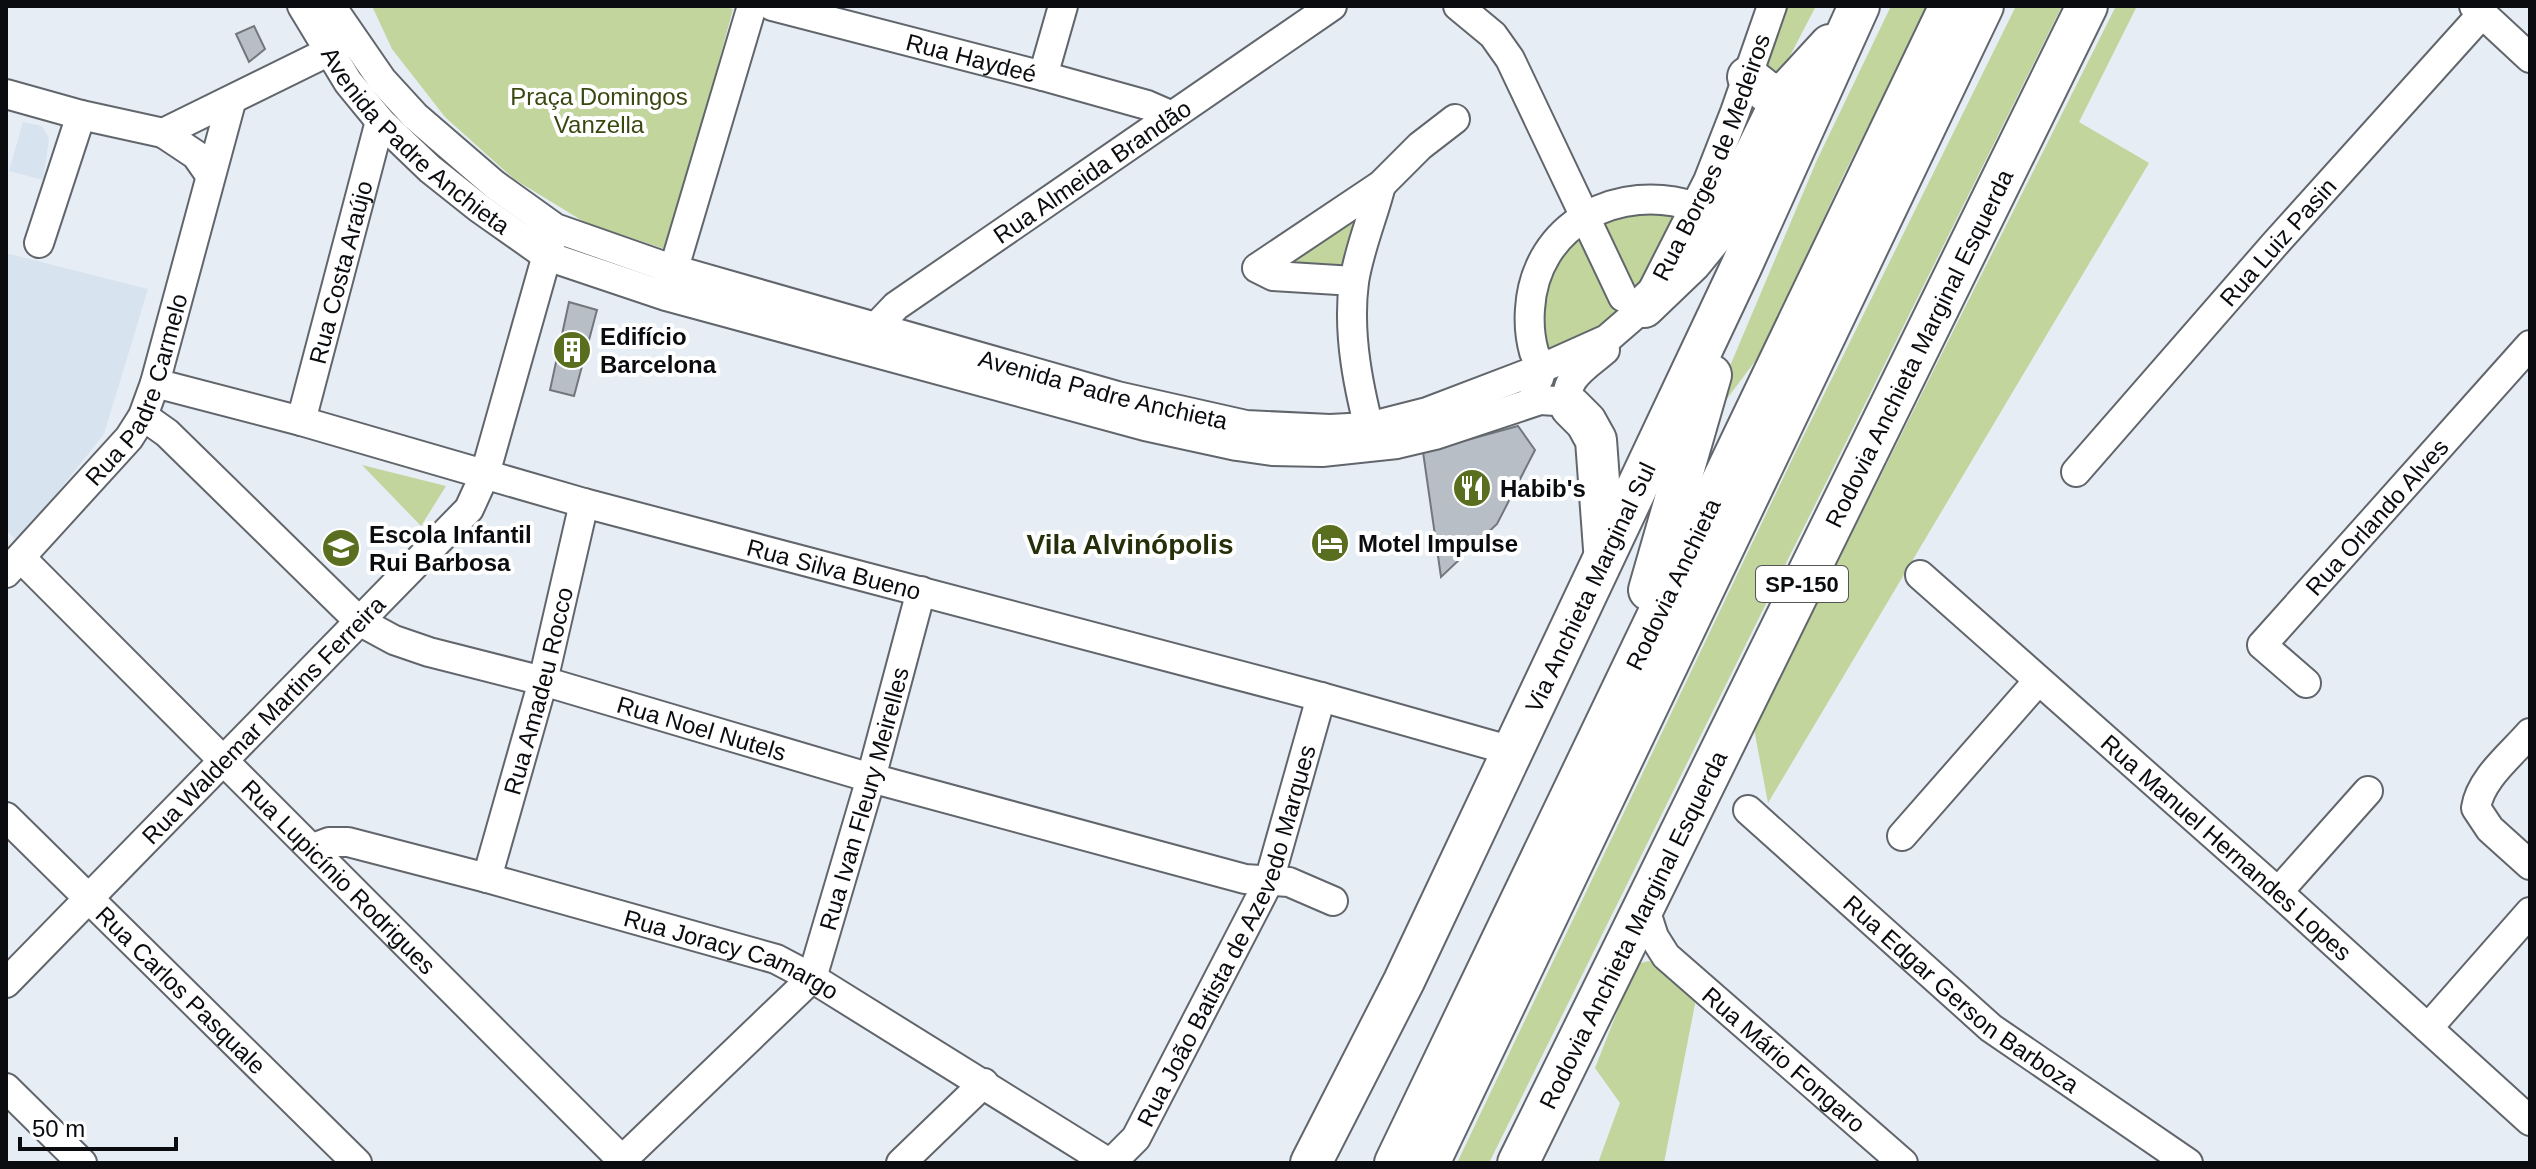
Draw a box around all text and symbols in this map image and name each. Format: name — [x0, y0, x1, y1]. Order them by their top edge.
street label: Rua Haydeé — [903, 28, 1039, 87]
street label: Rua Borges de Medeiros — [1646, 30, 1775, 285]
street label: Avenida Padre Anchieta — [316, 42, 516, 239]
park label: Praça Domingos Vanzella — [510, 83, 688, 138]
street label: Rua Almeida Brandão — [988, 94, 1196, 248]
street label: Rodovia Anchieta Marginal Esquerda — [1819, 164, 2018, 531]
street label: Rua Luiz Pasin — [2214, 172, 2341, 311]
street label: Rua Costa Araújo — [303, 178, 377, 367]
street label: Rua Padre Carmelo — [79, 290, 192, 491]
place label: Edifício Barcelona — [600, 323, 717, 378]
building icon: Edifício Barcelona — [551, 329, 593, 371]
street label: Avenida Padre Anchieta — [976, 344, 1231, 434]
street label: Rua Orlando Alves — [2300, 433, 2453, 600]
street label: Via Anchieta Marginal Sul — [1519, 458, 1660, 716]
restaurant icon: Habib's — [1451, 467, 1493, 509]
place label: Habib's — [1500, 475, 1586, 502]
street label: Rodovia Anchieta — [1620, 493, 1726, 674]
place label: Escola Infantil Rui Barbosa — [369, 521, 532, 576]
hotel icon: Motel Impulse — [1309, 522, 1351, 564]
school or university icon: Escola Infantil Rui Barbosa — [320, 527, 362, 569]
district label: Vila Alvinópolis — [1027, 529, 1233, 560]
place label: Motel Impulse — [1358, 530, 1518, 557]
street label: Rua Silva Bueno — [744, 533, 924, 605]
road number: SP-150 — [1756, 566, 1848, 602]
street label: Rua Amadeu Rocco — [498, 584, 578, 798]
street label: Rua Waldemar Martins Ferreira — [136, 590, 390, 849]
street label: Rua Ivan Fleury Meirelles — [813, 664, 914, 933]
street label: Rua Noel Nutels — [614, 690, 789, 766]
street label: Rua Manuel Hernandes Lopes — [2096, 729, 2357, 966]
street label: Rua João Batista de Azevedo Marques — [1131, 742, 1320, 1131]
street label: Rodovia Anchieta Marginal Esquerda — [1533, 746, 1732, 1113]
street label: Rua Lupicínio Rodrigues — [236, 774, 441, 979]
street label: Rua Edgar Gerson Barboza — [1839, 889, 2085, 1098]
street label: Rua Carlos Pasquale — [91, 900, 271, 1079]
street label: Rua Joracy Camargo — [621, 904, 844, 1005]
street label: Rua Mário Fongaro — [1697, 981, 1871, 1137]
scale bar — [20, 1101, 176, 1151]
text: 50 m — [32, 1115, 85, 1142]

